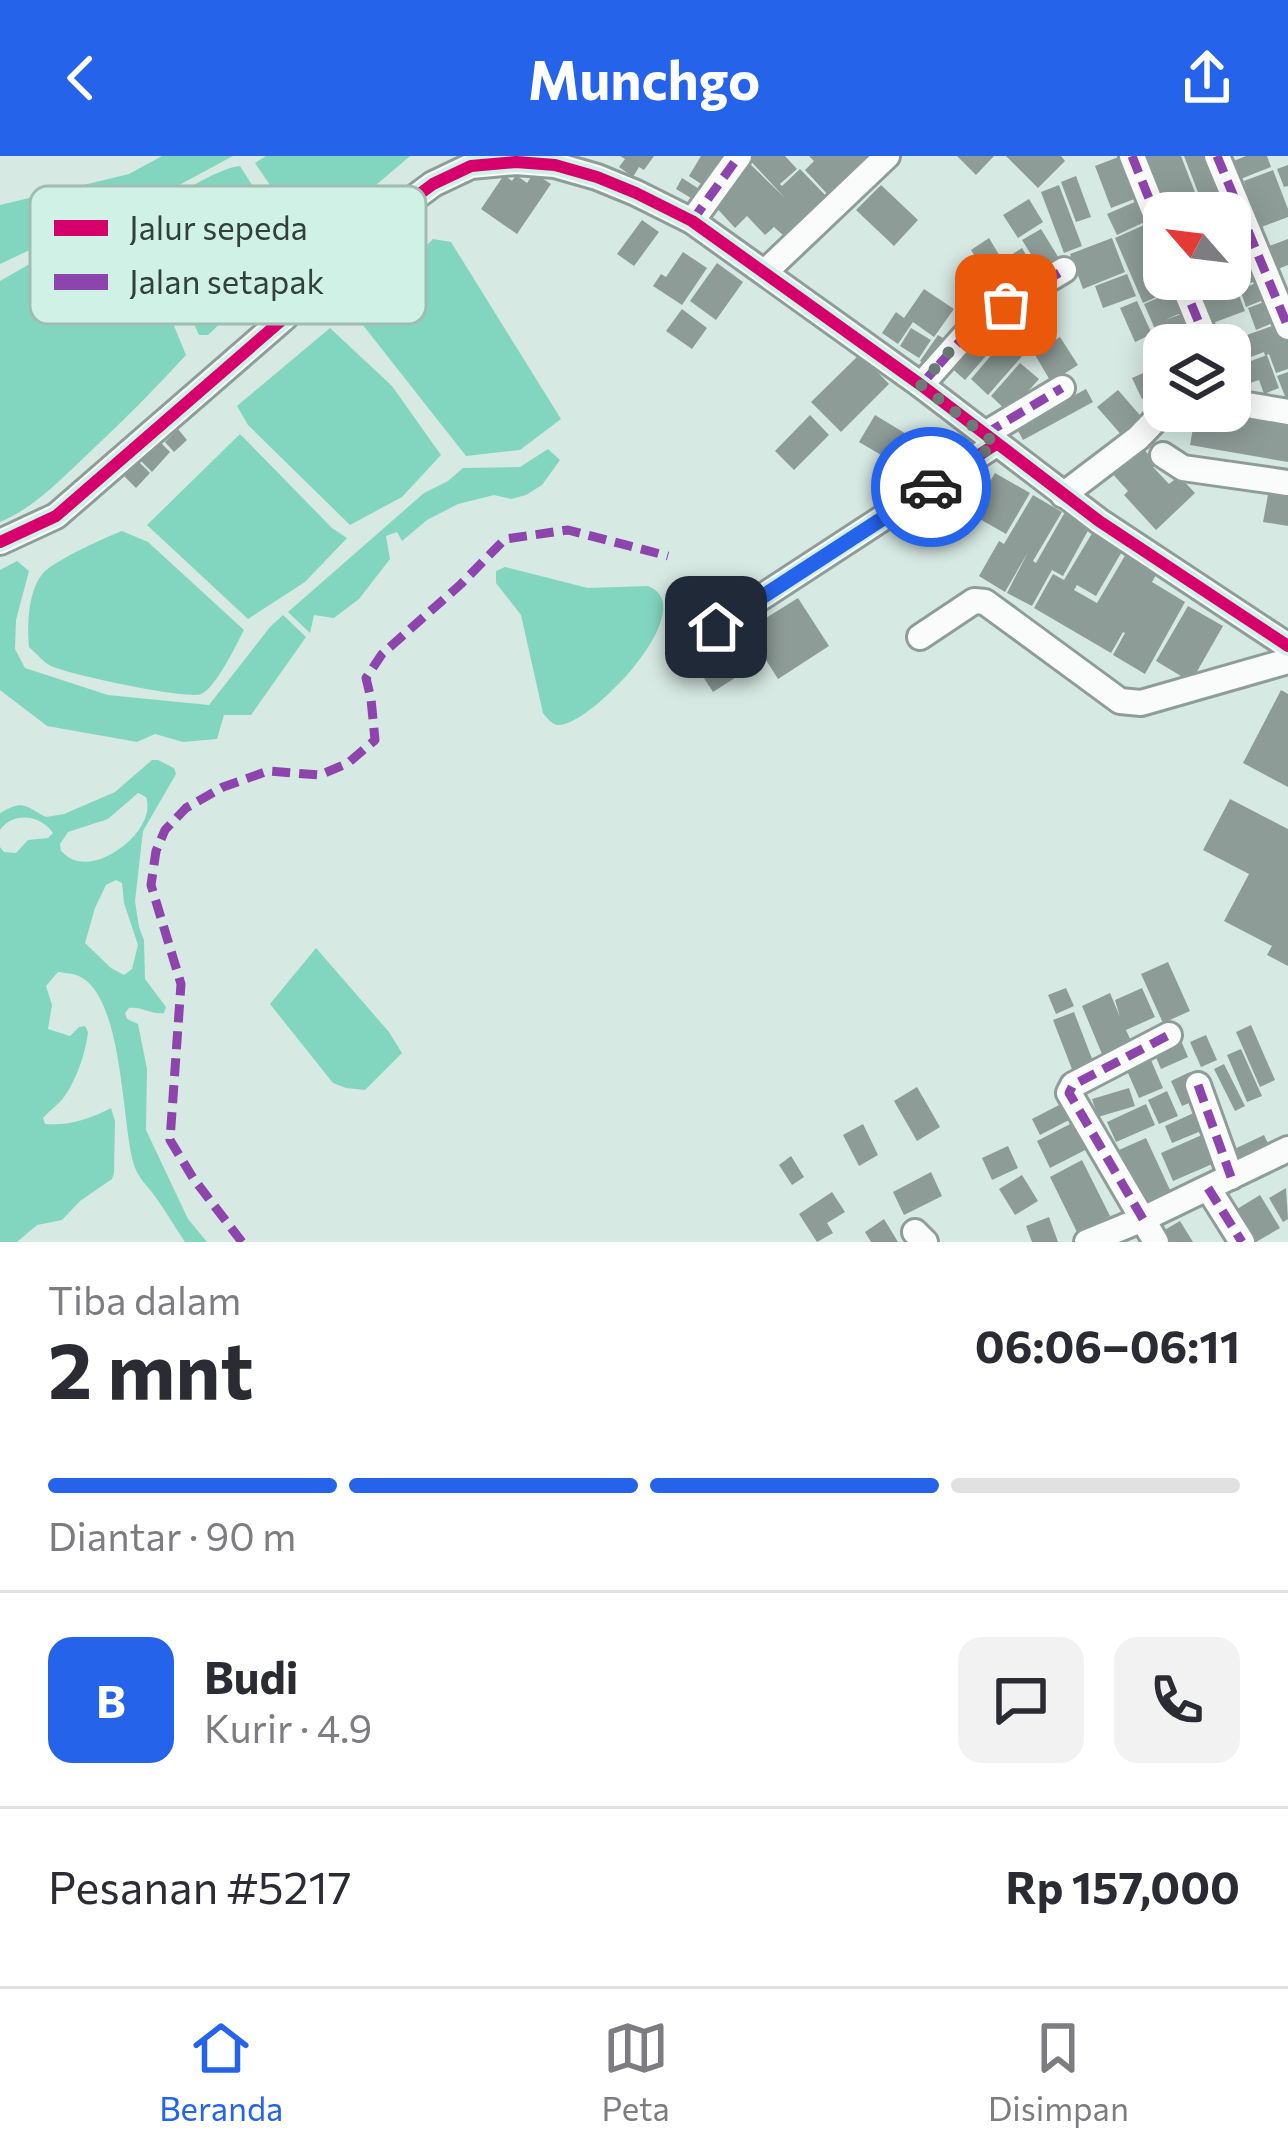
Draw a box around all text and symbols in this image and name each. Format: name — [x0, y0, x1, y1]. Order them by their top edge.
icon: back — [48, 45, 114, 111]
text: Munchgo — [528, 45, 760, 111]
icon: share — [1174, 45, 1240, 111]
legend — [30, 186, 426, 324]
north arrow — [1143, 192, 1251, 300]
map controls — [1143, 192, 1251, 432]
text: Jalur sepeda — [129, 206, 308, 247]
pin — [955, 254, 1057, 356]
text: Jalan setapak — [129, 260, 324, 301]
icon: bag — [973, 272, 1039, 338]
button: layers — [1143, 324, 1251, 432]
courier — [871, 427, 991, 547]
icon: car — [898, 454, 964, 520]
pin — [665, 576, 767, 678]
icon: home — [683, 594, 749, 660]
text: Tiba dalam — [48, 1275, 241, 1323]
text: 06:06–06:11 — [975, 1317, 1240, 1372]
text: 2 mnt — [48, 1320, 253, 1415]
text: Diantar · 90 m — [48, 1511, 296, 1559]
button: chat — [958, 1637, 1084, 1763]
button: phone — [1114, 1637, 1240, 1763]
text: Budi — [204, 1648, 298, 1703]
text: B — [96, 1672, 126, 1727]
text: Kurir · 4.9 — [204, 1703, 372, 1751]
text: Pesanan #5217 — [48, 1858, 351, 1913]
text: Rp 157,000 — [1006, 1858, 1240, 1913]
tab: Beranda — [159, 2015, 283, 2128]
tab: Peta — [602, 2015, 670, 2128]
tab: Disimpan — [988, 2015, 1129, 2128]

